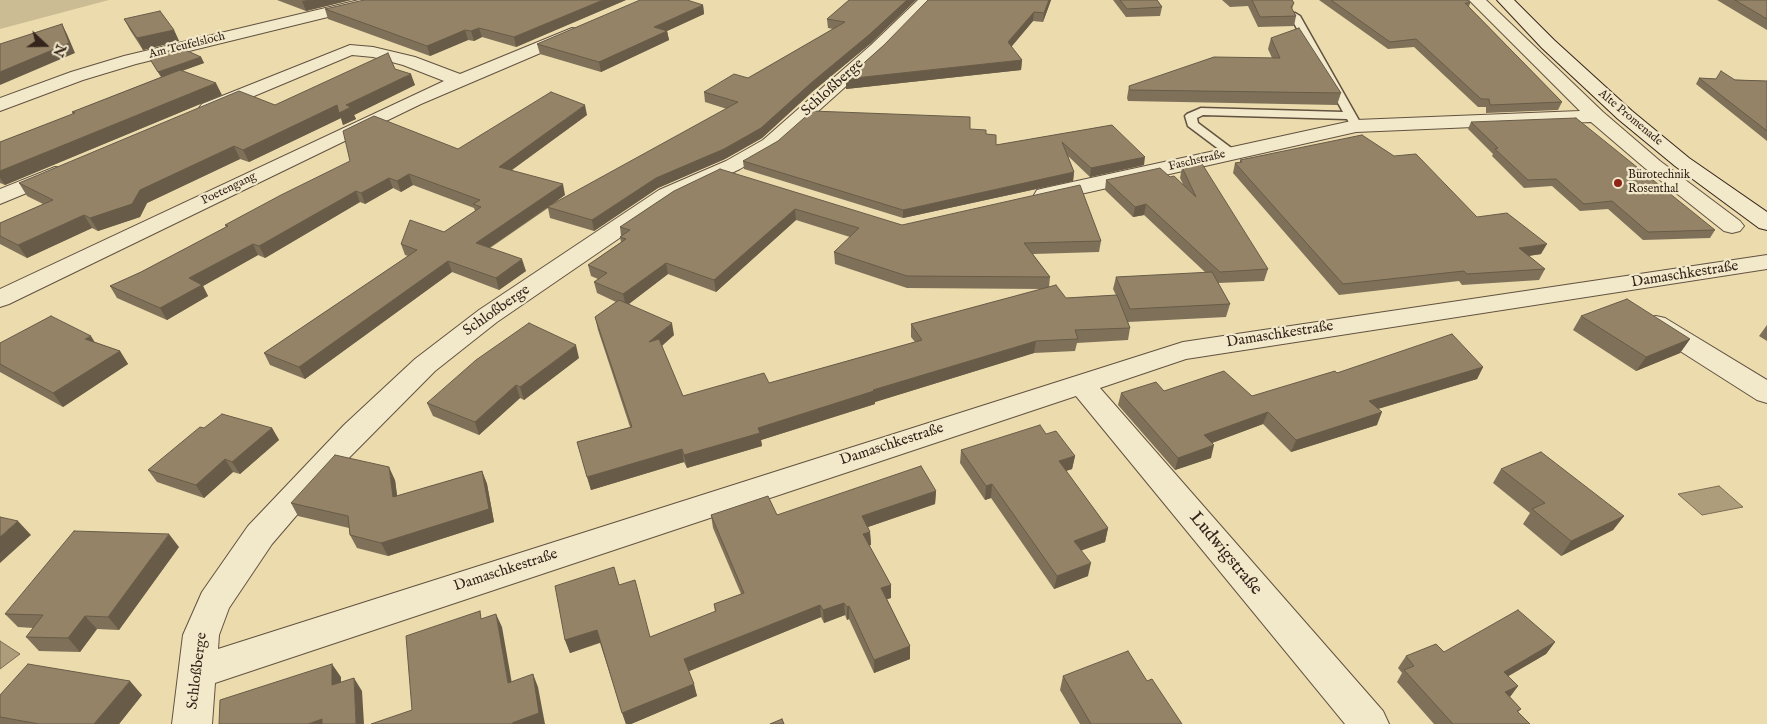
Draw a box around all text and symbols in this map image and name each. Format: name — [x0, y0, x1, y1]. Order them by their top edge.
north arrow — [20, 20, 70, 70]
street label: Am Teufelsloch — [147, 30, 227, 62]
text: N — [48, 41, 70, 59]
street label: Schloßberge — [798, 55, 868, 121]
street label: Alte Promenade — [1595, 87, 1665, 149]
street label: Faschstraße — [1167, 147, 1227, 175]
place label: Bürotechnik Rosenthal — [1628, 169, 1690, 197]
street label: Poetengang — [199, 170, 259, 208]
marker: Bürotechnik Rosenthal — [1612, 177, 1624, 189]
street label: Damaschkestraße — [1630, 258, 1740, 292]
street label: Schloßberge — [460, 281, 534, 341]
street label: Damaschkestraße — [1225, 318, 1335, 352]
street label: Damaschkestraße — [838, 420, 946, 470]
street label: Ludwigstraße — [1184, 508, 1266, 600]
street label: Damaschkestraße — [452, 546, 560, 596]
street label: Schloßberge — [184, 631, 212, 711]

